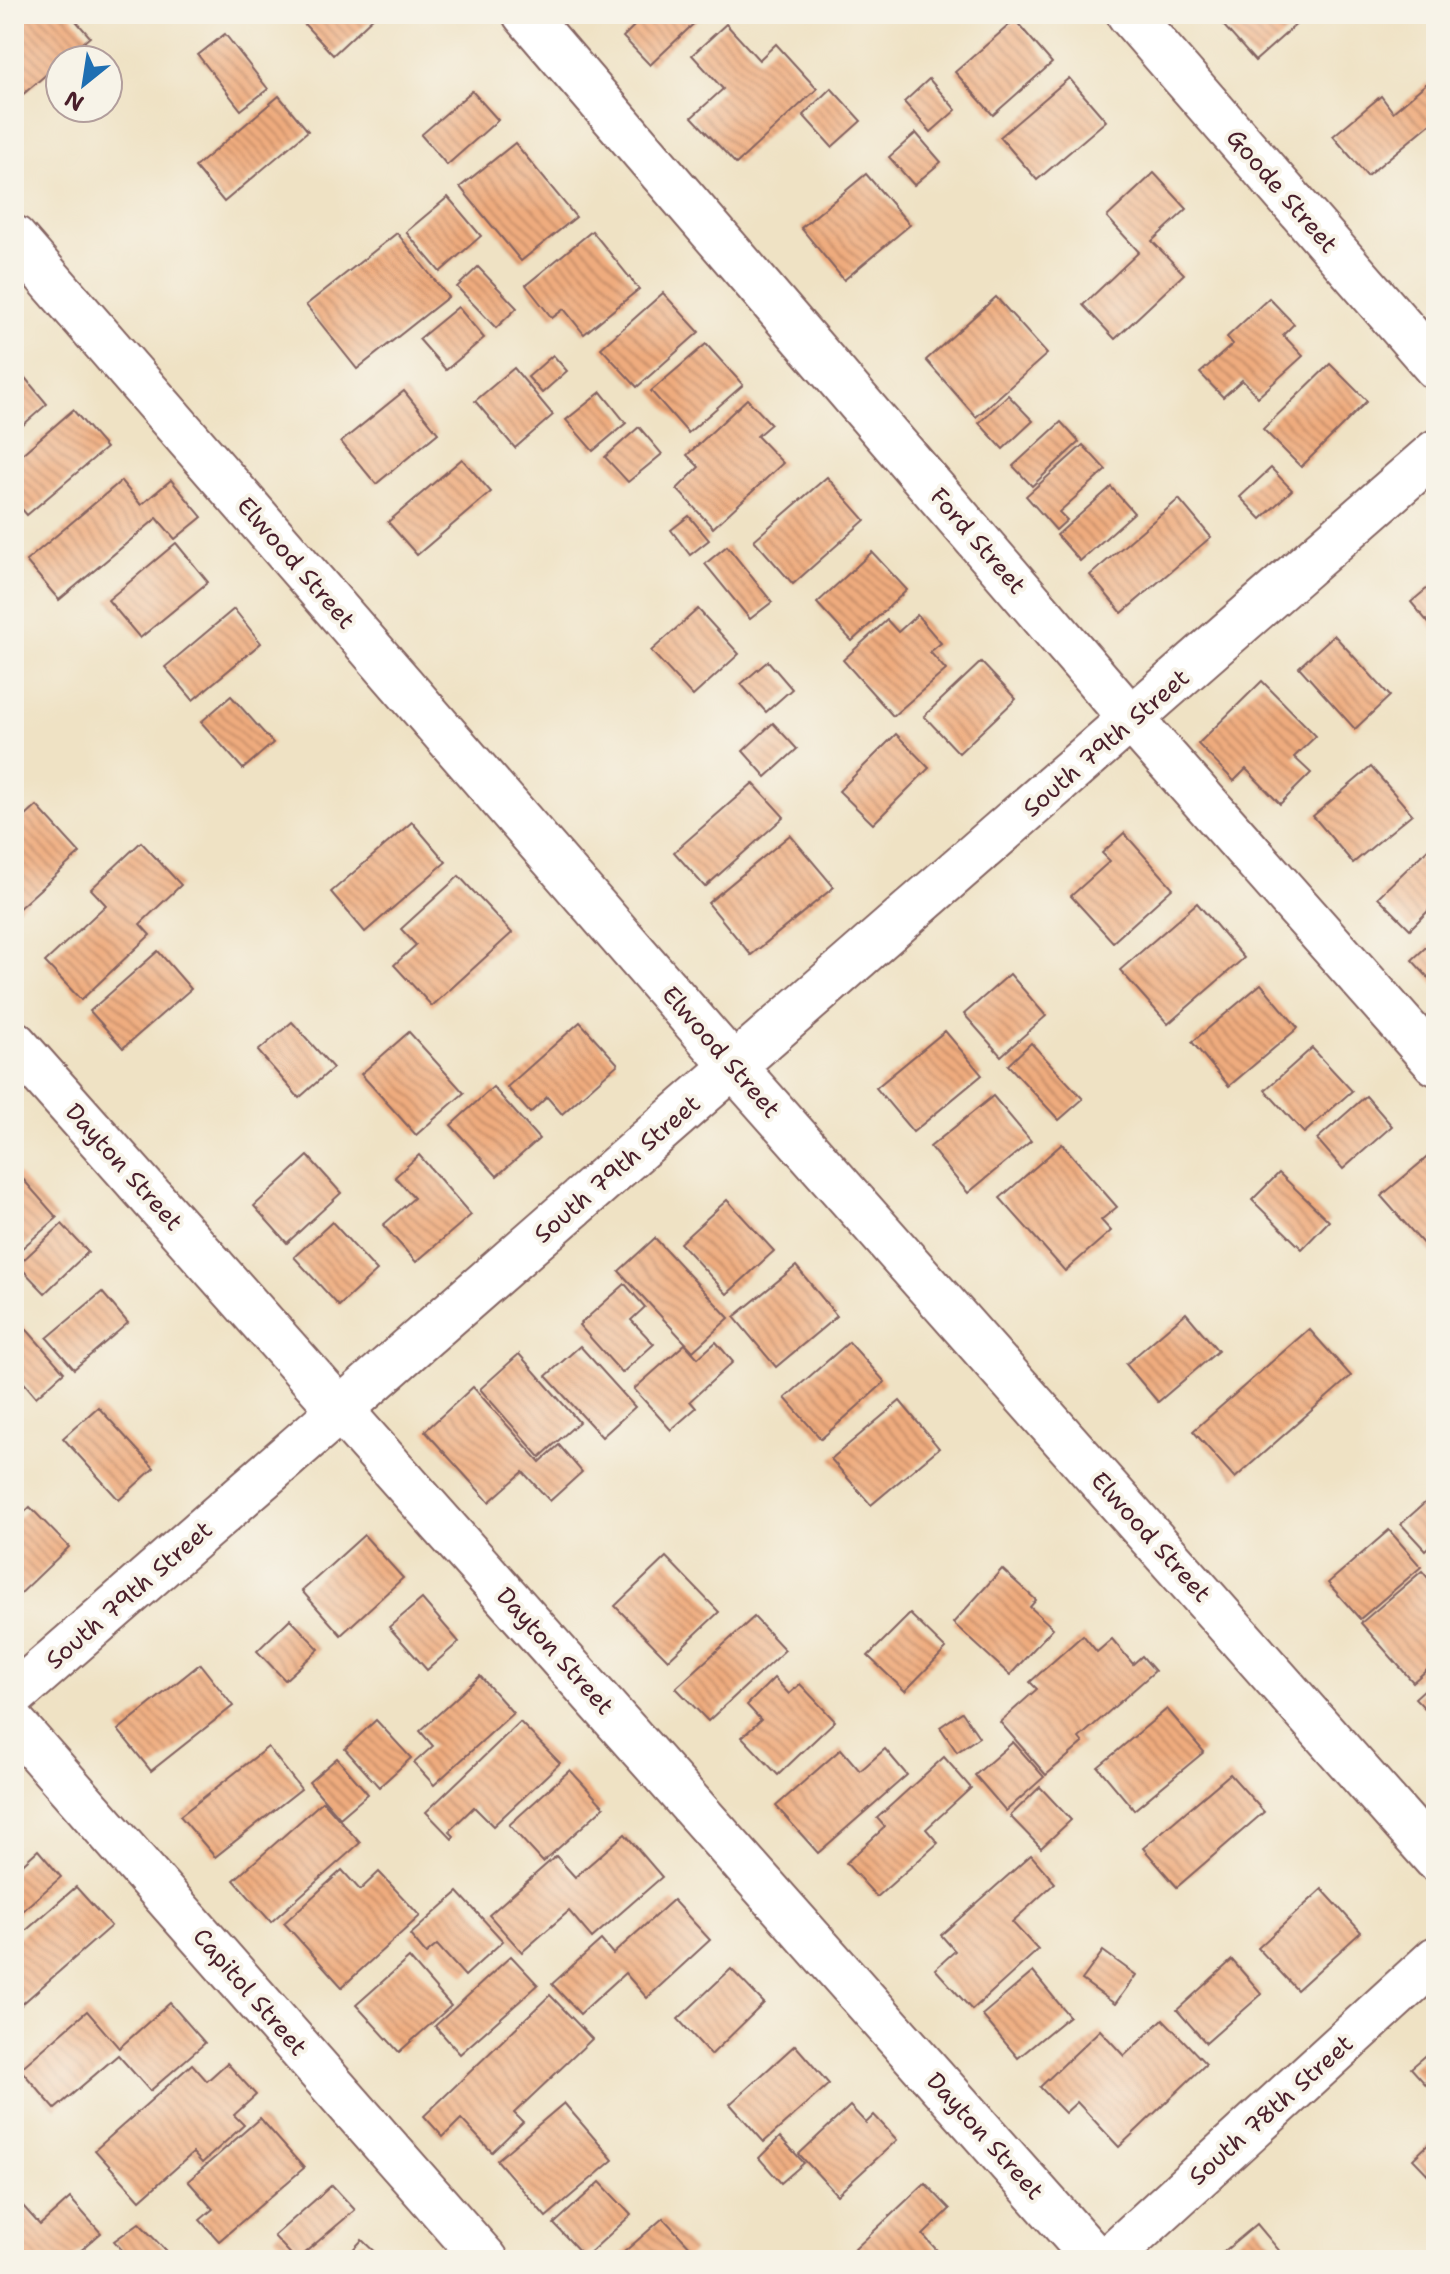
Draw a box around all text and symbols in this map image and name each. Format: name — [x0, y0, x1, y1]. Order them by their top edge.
north arrow — [44, 44, 124, 124]
text: N — [59, 84, 89, 118]
street label: Goode Street — [1219, 122, 1345, 260]
street label: Ford Street — [923, 481, 1033, 601]
street label: Elwood Street — [230, 490, 362, 636]
street label: South 79th Street — [1016, 662, 1196, 824]
street label: Elwood Street — [655, 979, 787, 1125]
street label: South 79th Street — [527, 1088, 707, 1250]
street label: Dayton Street — [58, 1096, 190, 1238]
street label: Elwood Street — [1084, 1465, 1218, 1609]
street label: South 79th Street — [39, 1514, 219, 1676]
street label: Dayton Street — [489, 1580, 621, 1722]
street label: Capitol Street — [186, 1921, 314, 2063]
street label: South 78th Street — [1182, 2028, 1360, 2192]
street label: Dayton Street — [919, 2065, 1051, 2207]

